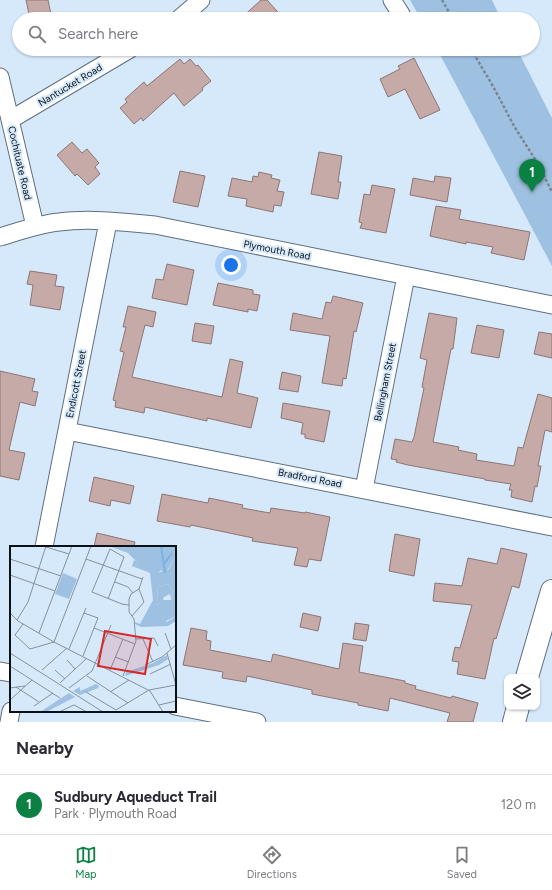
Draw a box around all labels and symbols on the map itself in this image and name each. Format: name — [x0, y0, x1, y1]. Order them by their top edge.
street label: Nantucket Road — [36, 61, 105, 109]
street label: Cochituate Road — [5, 125, 35, 201]
pin: 1 — [519, 159, 545, 192]
street label: Plymouth Road — [242, 237, 312, 263]
your location — [221, 255, 241, 275]
street label: Bellingham Street — [371, 342, 399, 422]
street label: Endicott Street — [63, 349, 89, 419]
street label: Bradford Road — [277, 465, 343, 491]
inset map — [10, 546, 176, 712]

